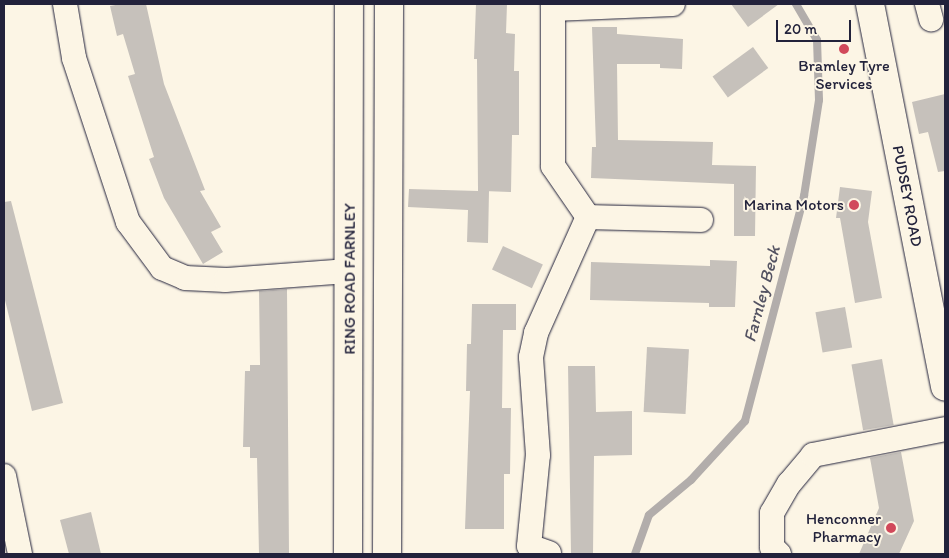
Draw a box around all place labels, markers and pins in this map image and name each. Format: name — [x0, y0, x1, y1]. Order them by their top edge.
marker: Bramley Tyre Services — [838, 43, 850, 55]
place label: Bramley Tyre Services — [799, 56, 889, 94]
place label: Marina Motors — [744, 195, 844, 215]
marker: Marina Motors — [848, 199, 860, 211]
place label: Henconner Pharmacy — [806, 509, 881, 547]
marker: Henconner Pharmacy — [885, 522, 897, 534]

